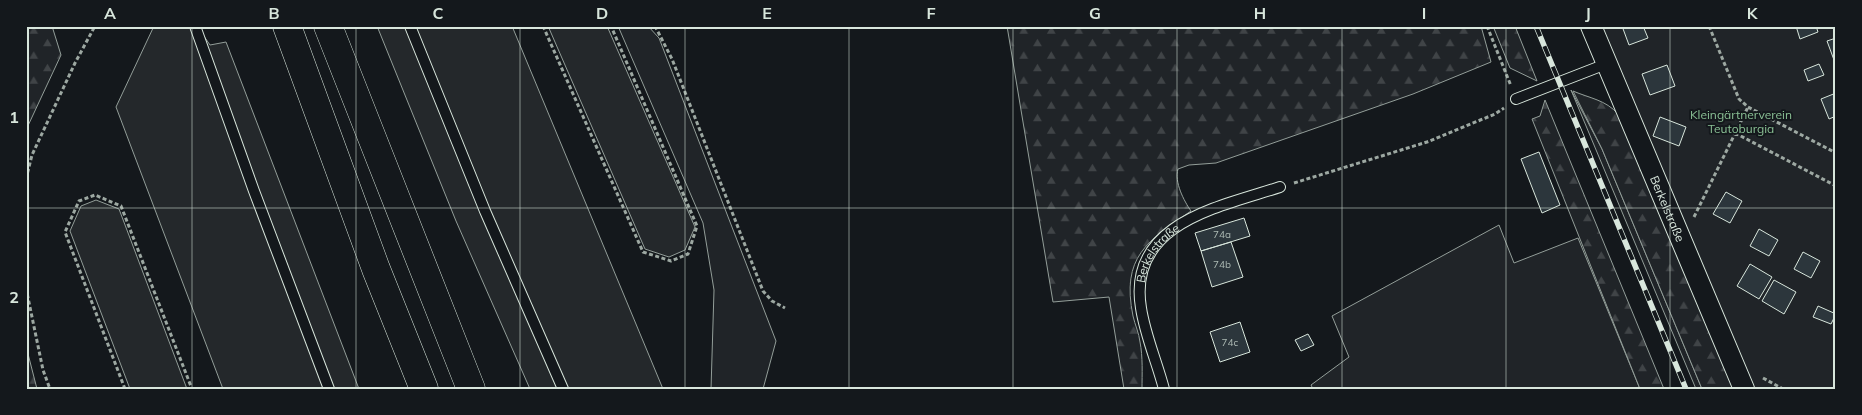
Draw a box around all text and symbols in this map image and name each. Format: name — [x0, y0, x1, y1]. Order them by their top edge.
text: A — [104, 3, 116, 23]
text: B — [268, 3, 280, 23]
text: C — [433, 3, 444, 23]
text: D — [596, 3, 608, 23]
text: E — [762, 3, 772, 23]
text: F — [926, 3, 936, 23]
text: G — [1089, 3, 1101, 23]
text: H — [1254, 3, 1266, 23]
text: I — [1422, 3, 1426, 23]
text: J — [1585, 3, 1591, 23]
text: K — [1747, 3, 1759, 23]
text: 1 — [9, 107, 19, 127]
park label: Kleingärtnerverein Teutoburgia — [1690, 107, 1792, 136]
street label: Berkelstraße — [1647, 173, 1688, 244]
street label: Berkelstraße — [1133, 220, 1182, 284]
house number: 74a — [1213, 228, 1231, 241]
house number: 74b — [1213, 258, 1231, 271]
text: 2 — [9, 287, 19, 307]
house number: 74c — [1222, 336, 1239, 349]

